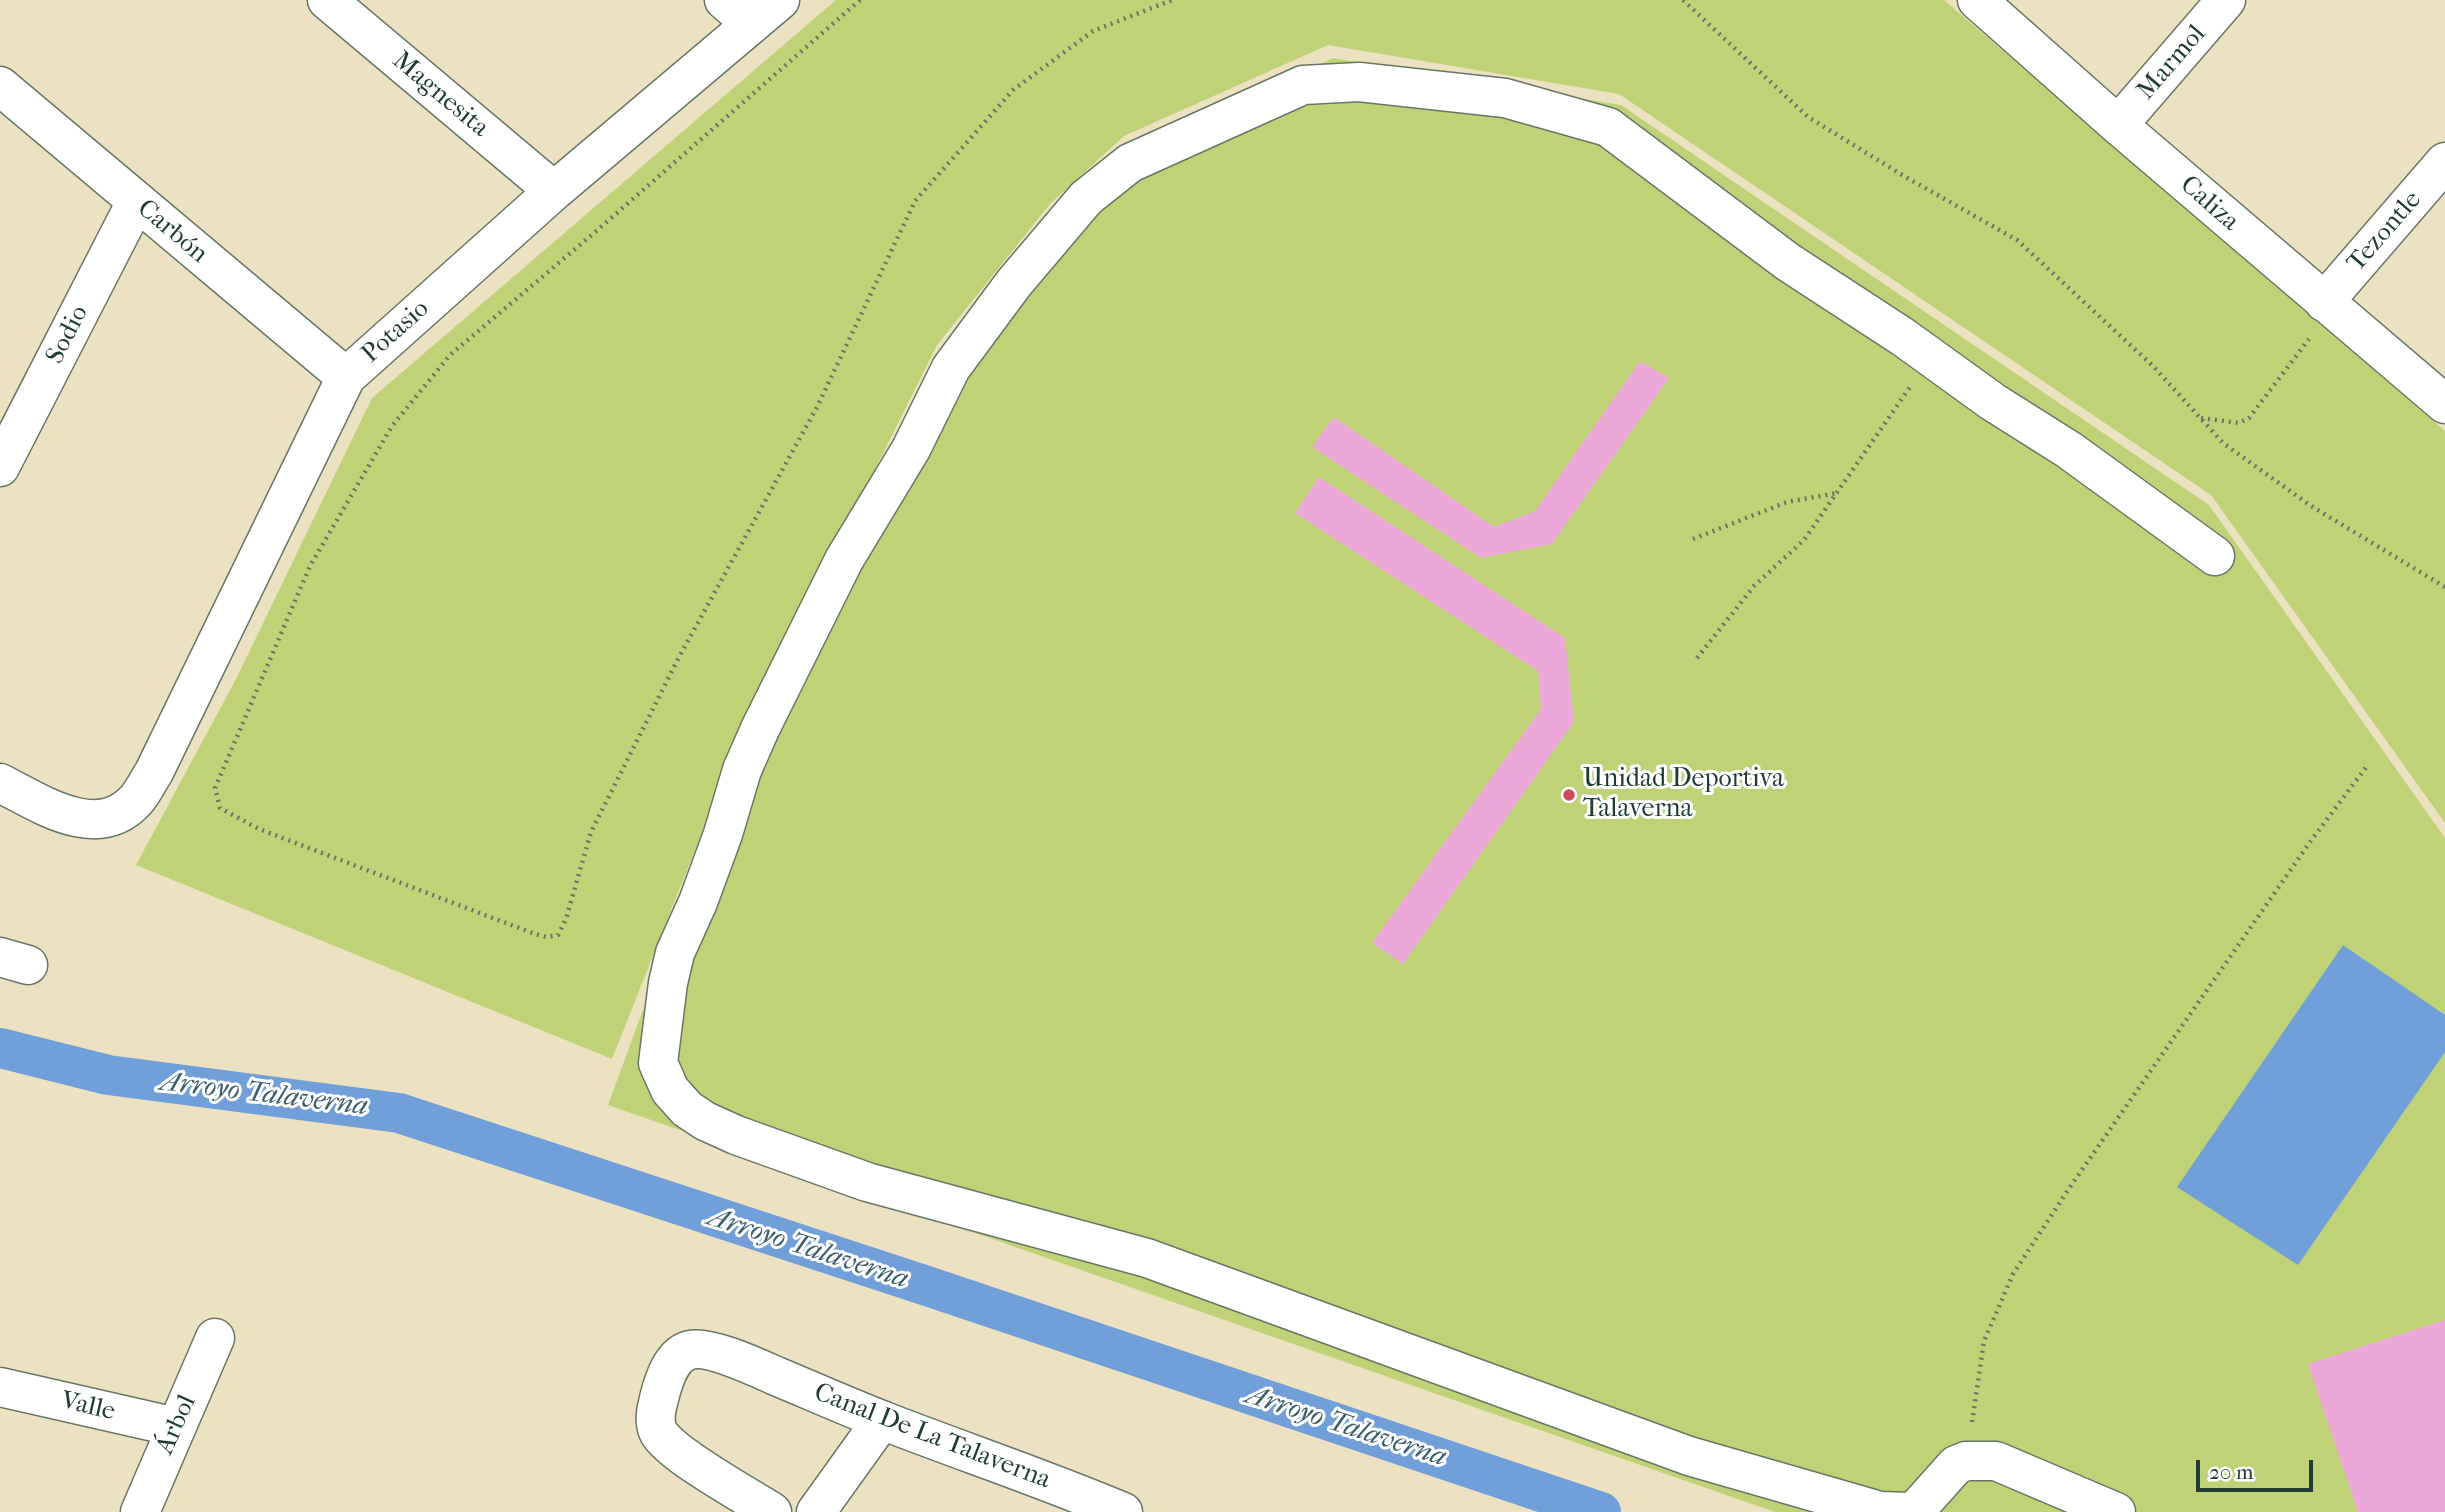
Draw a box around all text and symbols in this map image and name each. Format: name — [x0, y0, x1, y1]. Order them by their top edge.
street label: Marmol — [2131, 19, 2213, 107]
street label: Magnesita — [386, 46, 494, 144]
street label: Caliza — [2173, 170, 2245, 238]
street label: Tezontle — [2341, 185, 2429, 279]
street label: Carbón — [130, 194, 214, 270]
street label: Potasio — [356, 294, 436, 370]
street label: Sodio — [40, 301, 96, 369]
place label: Unidad Deportiva Talaverna — [1583, 764, 1784, 826]
marker: Unidad Deportiva Talaverna — [1561, 787, 1577, 803]
water label: Arroyo Talaverna — [159, 1066, 369, 1124]
water label: Arroyo Talaverna — [704, 1201, 912, 1297]
street label: Canal De La Talaverna — [809, 1378, 1055, 1496]
water label: Arroyo Talaverna — [1242, 1379, 1450, 1475]
street label: Valle — [58, 1386, 118, 1428]
street label: Árbol — [150, 1390, 204, 1460]
scale bar — [2200, 1446, 2317, 1490]
text: 20 m — [2209, 1460, 2253, 1484]

